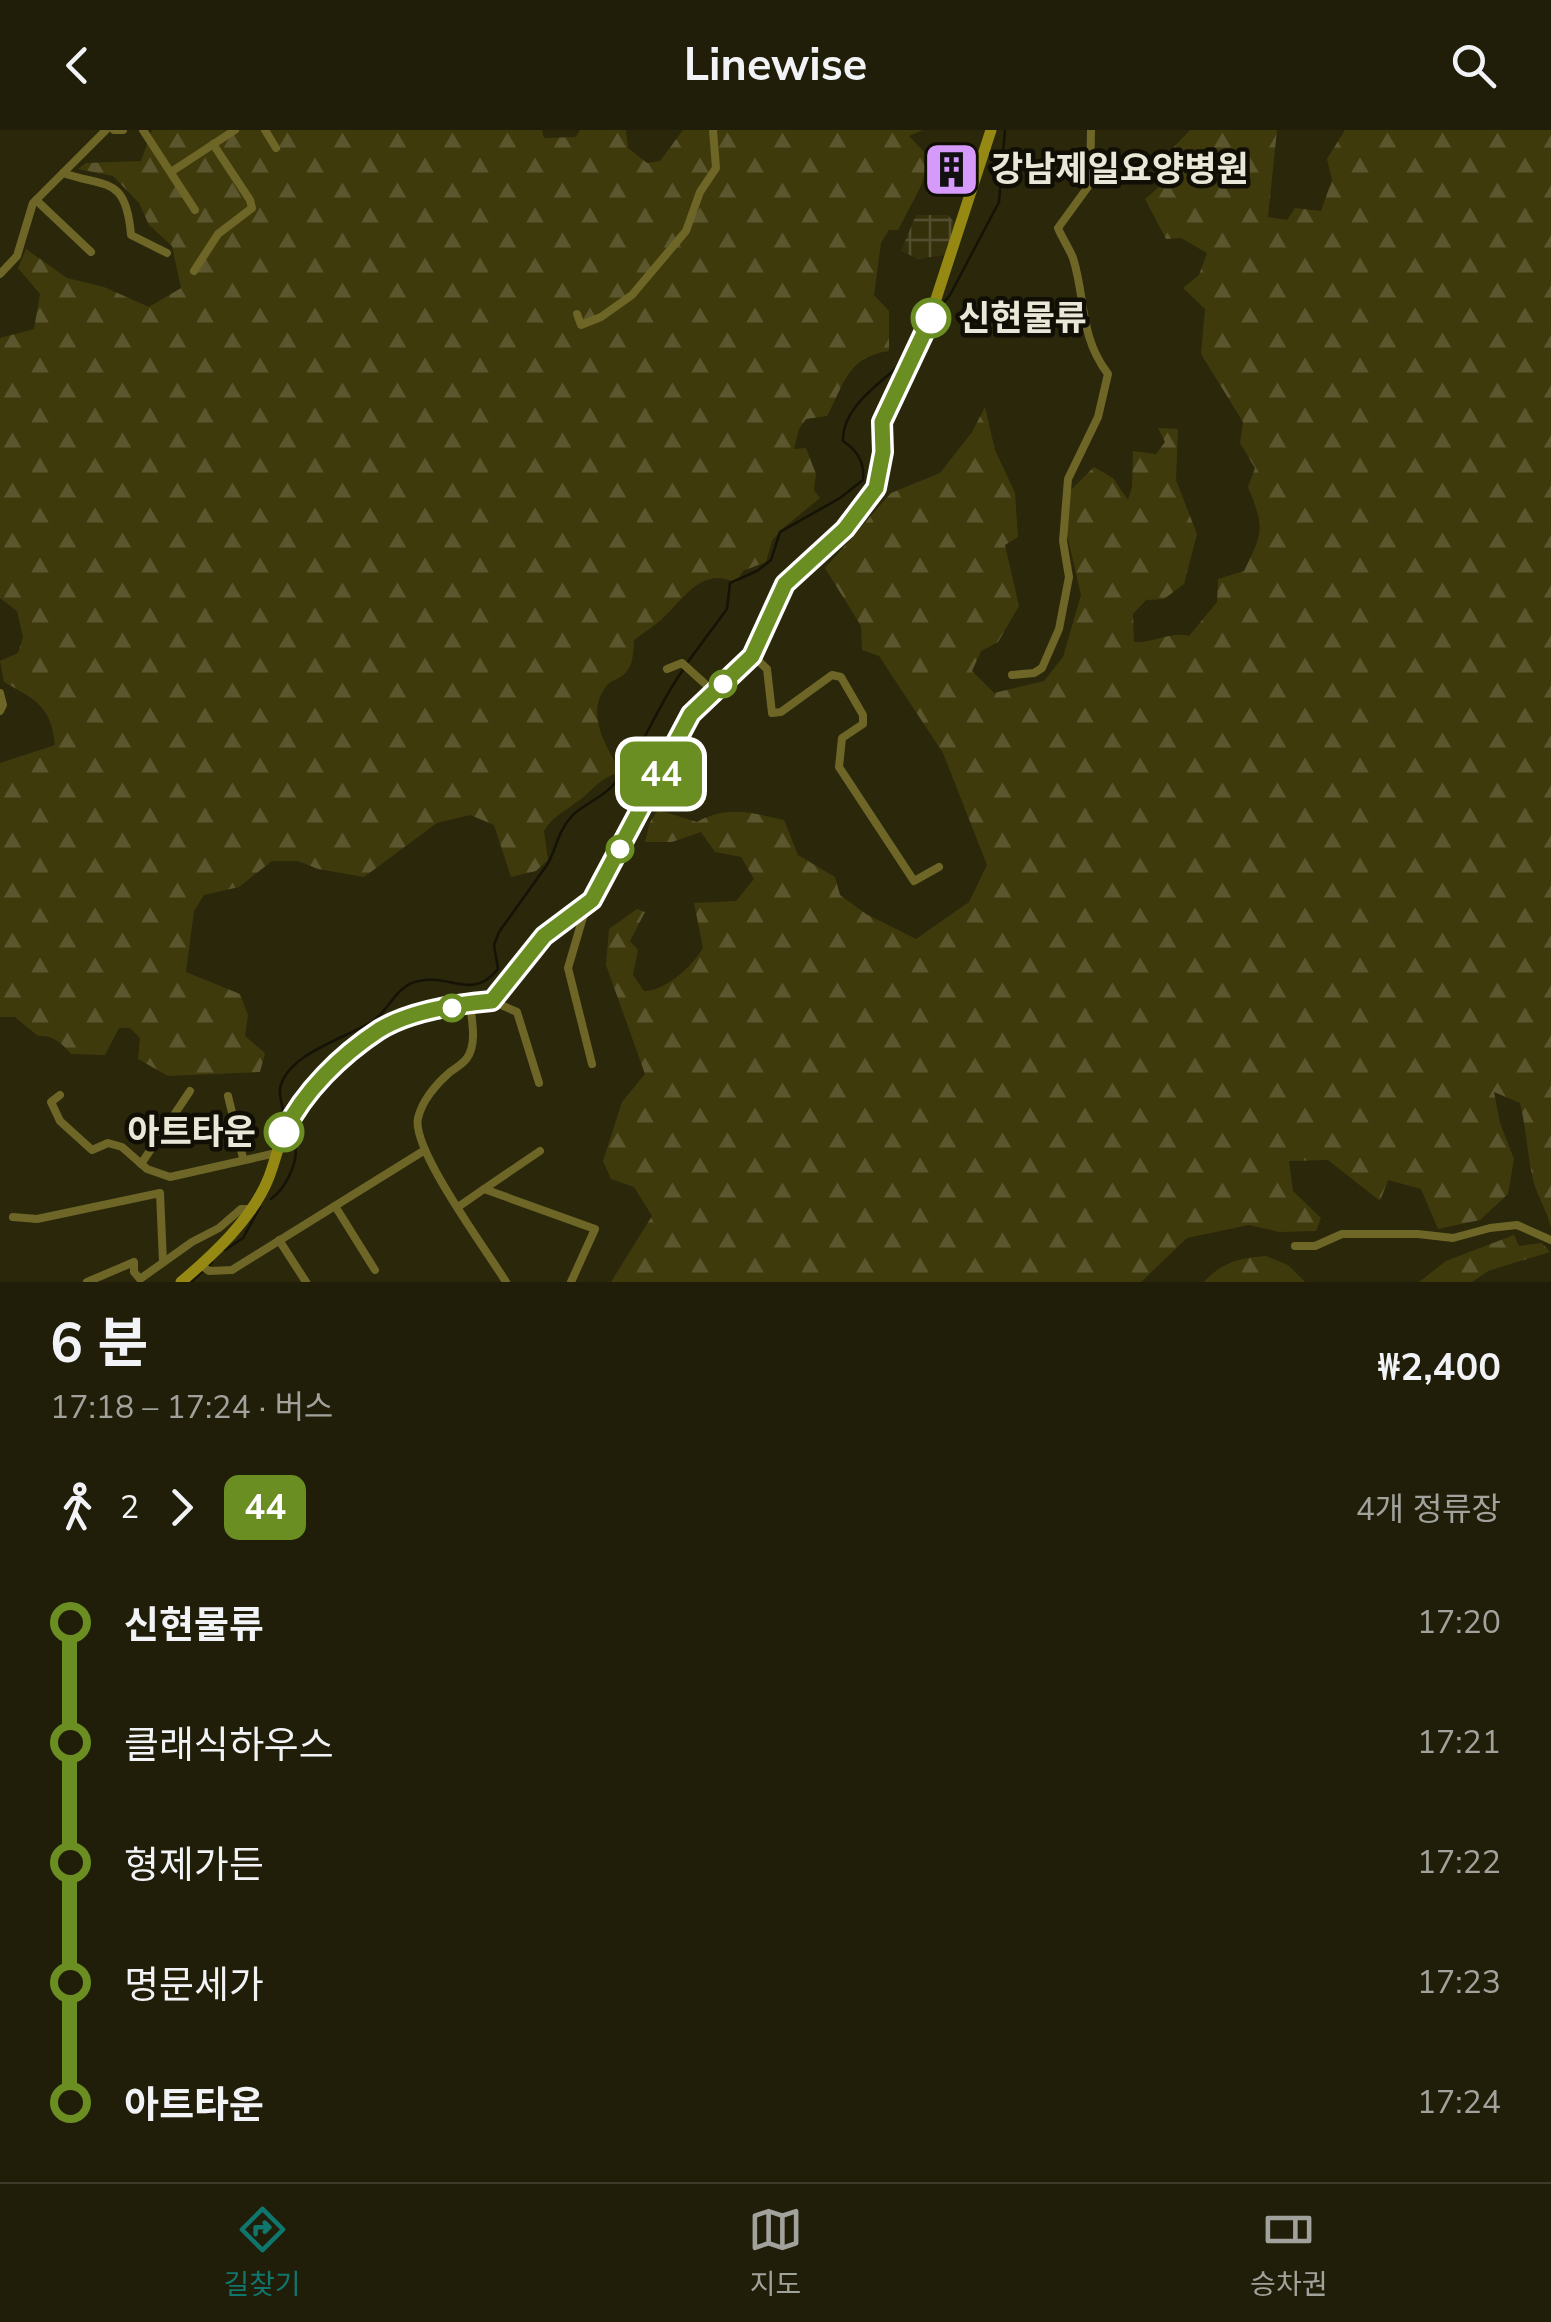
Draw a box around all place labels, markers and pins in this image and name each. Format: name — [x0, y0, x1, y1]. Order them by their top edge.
building icon: 강남제일요양병원 — [922, 139, 982, 199]
place label: 강남제일요양병원 — [991, 146, 1249, 193]
place label: 신현물류 — [958, 295, 1087, 342]
marker: 신현물류 — [912, 299, 950, 337]
unlabelled marker — [710, 671, 736, 697]
unlabelled marker — [607, 836, 633, 862]
unlabelled marker — [439, 995, 465, 1021]
place label: 아트타운 — [127, 1109, 256, 1156]
marker: 아트타운 — [265, 1113, 303, 1151]

